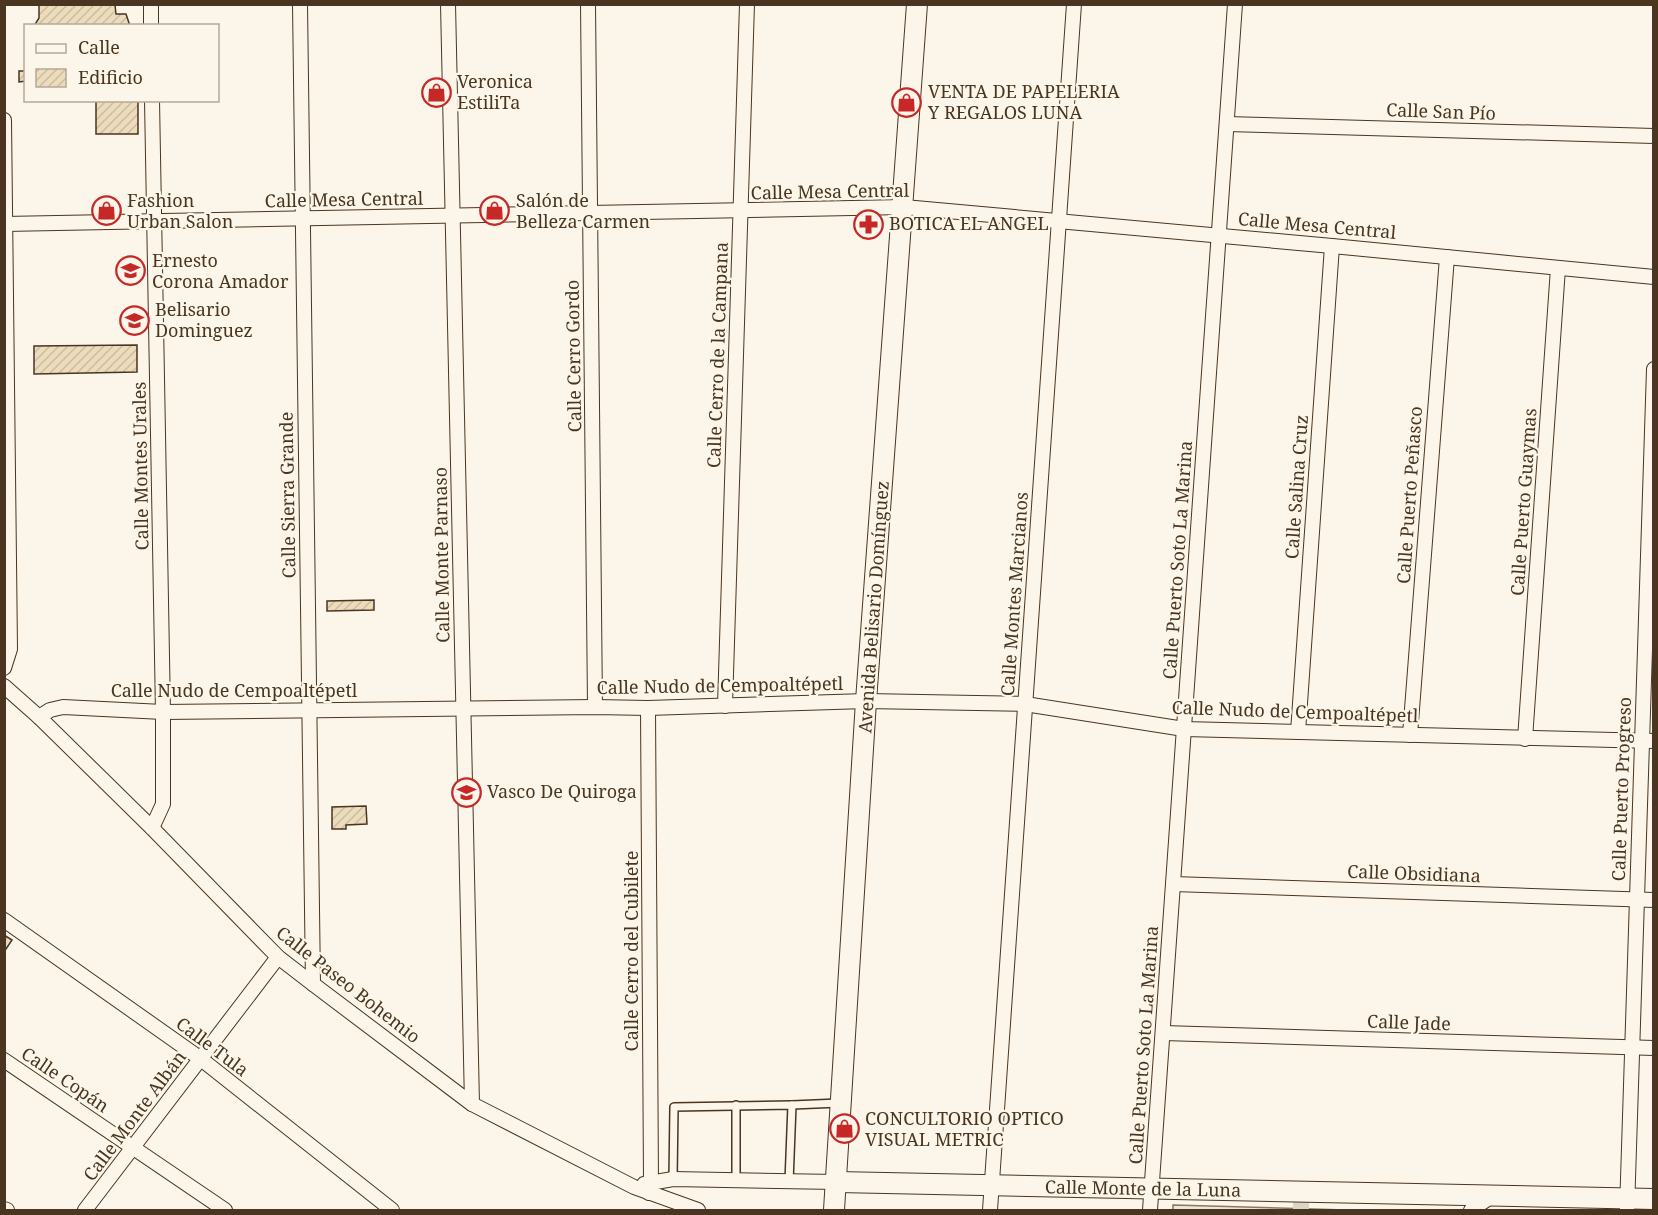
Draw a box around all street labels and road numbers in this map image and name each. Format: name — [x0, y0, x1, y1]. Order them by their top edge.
street label: Calle San Pío — [1386, 97, 1496, 125]
street label: Calle Mesa Central — [751, 178, 910, 204]
street label: Calle Mesa Central — [265, 186, 424, 212]
street label: Calle Mesa Central — [1237, 206, 1398, 244]
street label: Calle Cerro de la Campana — [701, 241, 733, 468]
street label: Calle Cerro Gordo — [560, 280, 586, 432]
street label: Calle Montes Urales — [127, 381, 153, 551]
street label: Calle Puerto Peñasco — [1391, 405, 1427, 585]
street label: Calle Puerto Guaymas — [1504, 407, 1542, 597]
street label: Calle Sierra Grande — [274, 411, 300, 579]
street label: Calle Salina Cruz — [1279, 414, 1313, 560]
street label: Calle Puerto Soto La Marina — [1157, 440, 1197, 680]
street label: Calle Monte Parnaso — [427, 467, 455, 643]
street label: Avenida Belisario Domínguez — [852, 480, 894, 734]
street label: Calle Montes Marcianos — [995, 491, 1033, 697]
street label: Calle Nudo de Cempoaltépetl — [596, 671, 844, 699]
street label: Calle Nudo de Cempoaltépetl — [111, 678, 358, 702]
street label: Calle Nudo de Cempoaltépetl — [1171, 695, 1419, 727]
street label: Calle Puerto Progreso — [1606, 696, 1636, 882]
street label: Calle Cerro del Cubilete — [619, 851, 643, 1051]
street label: Calle Obsidiana — [1347, 859, 1481, 887]
street label: Calle Paseo Bohemio — [272, 920, 426, 1048]
street label: Calle Puerto Soto La Marina — [1123, 925, 1163, 1165]
street label: Calle Jade — [1367, 1009, 1451, 1035]
street label: Calle Tula — [172, 1011, 254, 1081]
street label: Calle Copán — [17, 1041, 114, 1118]
street label: Calle Monte Albán — [77, 1045, 191, 1185]
street label: Calle Monte de la Luna — [1045, 1174, 1241, 1202]

